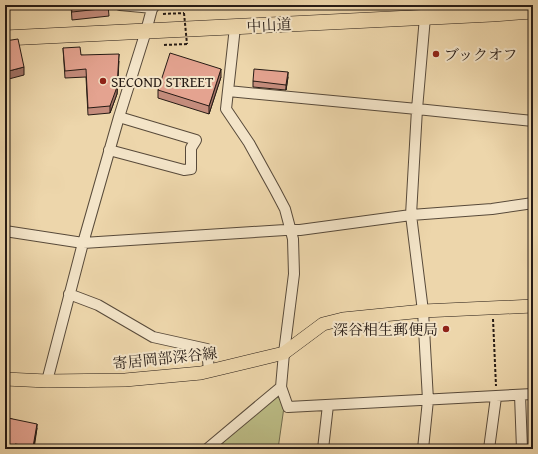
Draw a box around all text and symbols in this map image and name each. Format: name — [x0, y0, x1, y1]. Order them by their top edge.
street label: 中山道 — [246, 13, 292, 37]
place label: ブックオフ — [444, 44, 518, 65]
marker: ブックオフ — [431, 49, 441, 59]
place label: SECOND STREET — [111, 71, 214, 92]
marker: SECOND STREET — [98, 76, 108, 86]
place label: 深谷相生郵便局 — [333, 319, 438, 340]
marker: 深谷相生郵便局 — [441, 324, 451, 334]
street label: 寄居岡部深谷線 — [112, 342, 218, 374]

